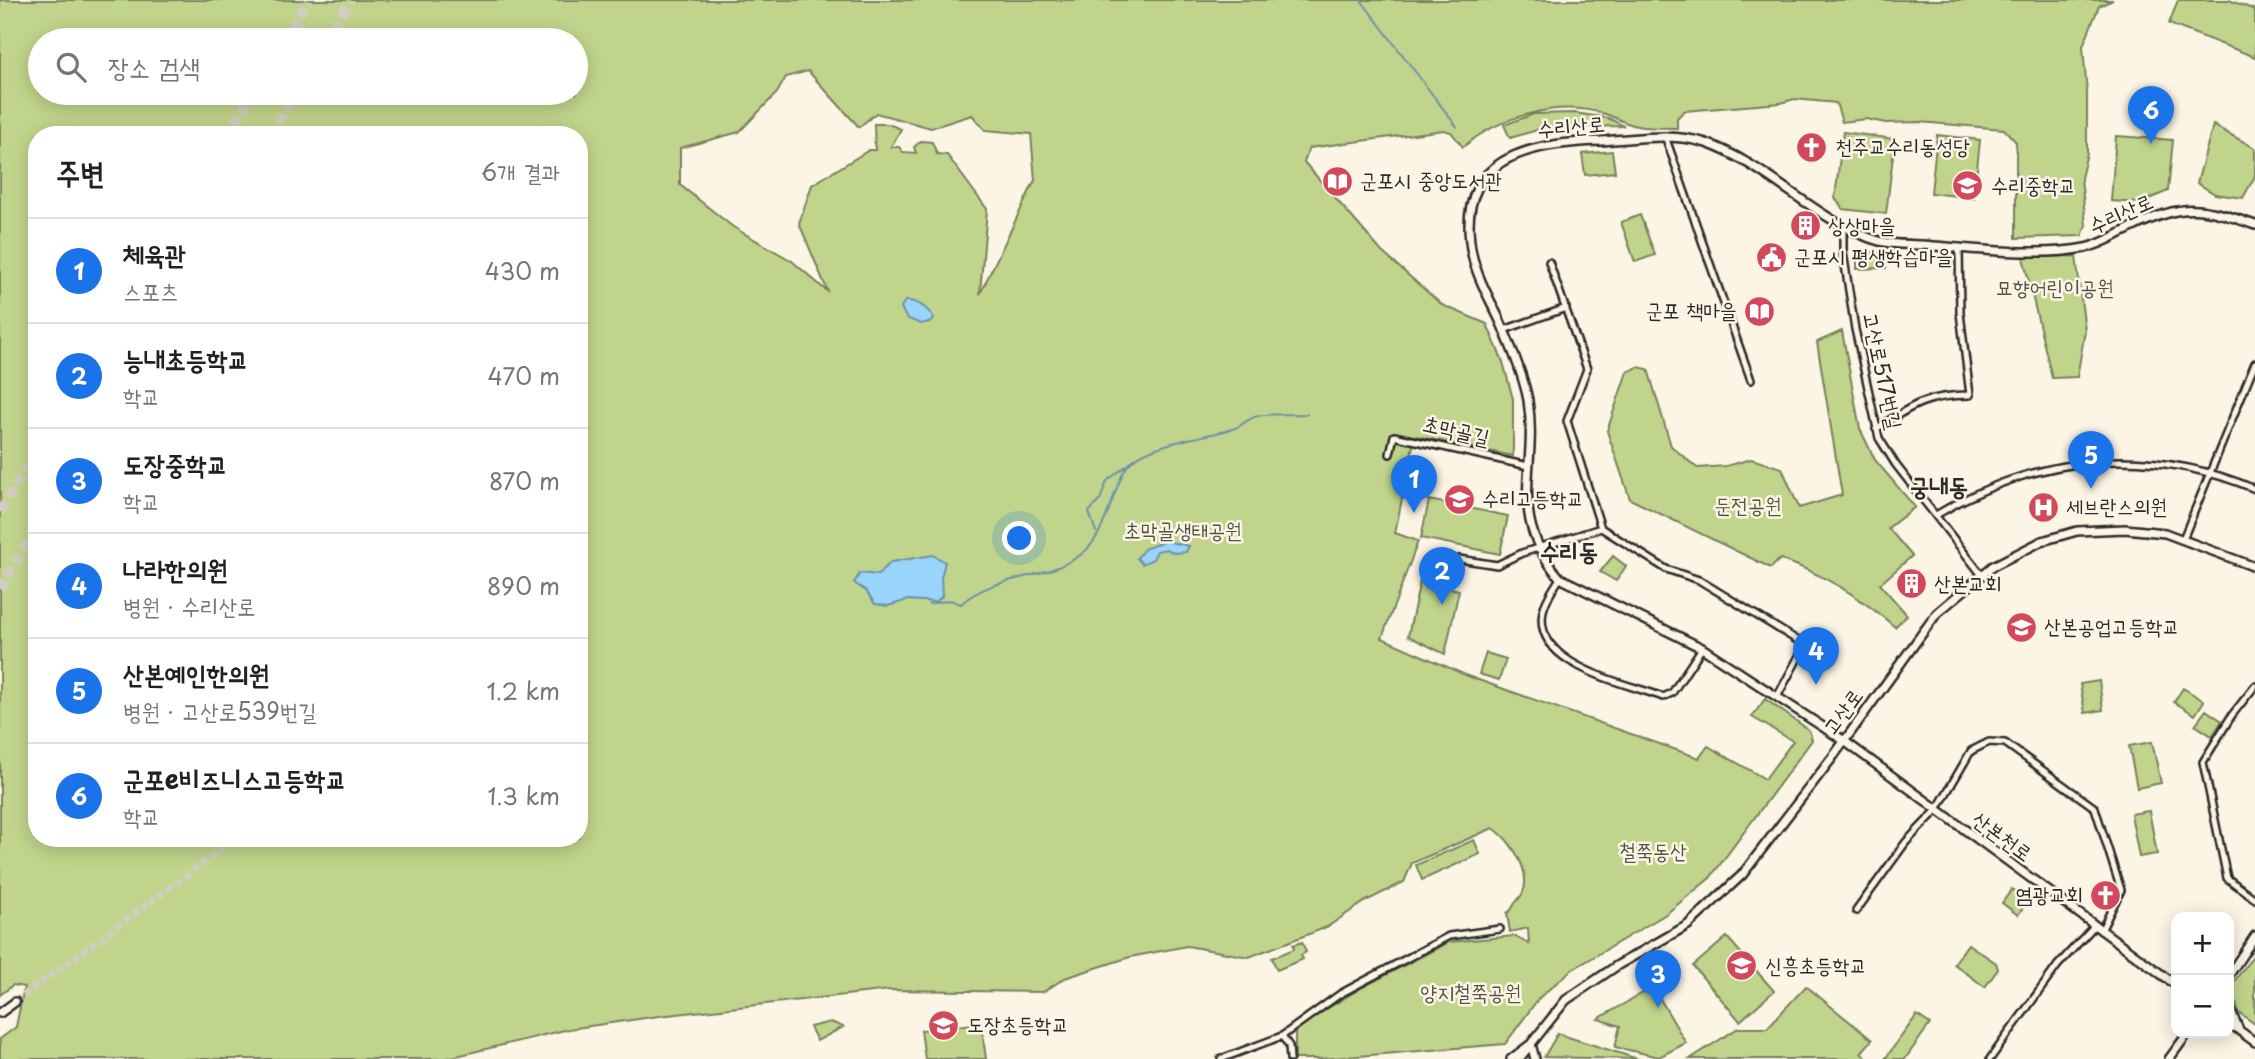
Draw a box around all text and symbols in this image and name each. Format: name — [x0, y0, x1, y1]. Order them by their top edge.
search box — [28, 28, 588, 105]
text: 장소 검색 — [108, 47, 200, 86]
icon: search — [52, 48, 90, 86]
pin: 6 — [2128, 86, 2174, 144]
street label: 수리산로 — [1536, 106, 1606, 144]
place label: 천주교수리동성당 — [1835, 129, 1970, 161]
church icon: 천주교수리동성당 — [1795, 130, 1829, 164]
text: 주변 — [56, 149, 104, 194]
text: 6개 결과 — [481, 154, 560, 189]
place label: 군포시 중앙도서관 — [1360, 163, 1502, 195]
library icon: 군포시 중앙도서관 — [1320, 164, 1354, 198]
place label: 수리중학교 — [1991, 168, 2076, 200]
school or university icon: 수리중학교 — [1951, 169, 1985, 203]
street label: 수리산로 — [2083, 184, 2158, 241]
place label: 상상마을 — [1828, 208, 1896, 240]
building icon: 상상마을 — [1788, 209, 1822, 243]
text: 체육관 — [123, 234, 186, 273]
place label: 군포시 평생학습마을 — [1794, 239, 1953, 271]
public building icon: 군포시 평생학습마을 — [1754, 240, 1788, 274]
text: 1 — [74, 253, 85, 288]
text: 430 m — [485, 253, 560, 288]
park label: 묘향어린이공원 — [1996, 270, 2114, 302]
text: 스포츠 — [123, 273, 179, 308]
place label: 군포 책마을 — [1646, 293, 1737, 325]
library icon: 군포 책마을 — [1743, 294, 1777, 328]
street label: 고산로517번길 — [1856, 309, 1912, 432]
text: 능내초등학교 — [123, 339, 249, 378]
text: 2 — [71, 358, 87, 393]
text: 470 m — [487, 358, 560, 393]
text: 학교 — [123, 378, 160, 413]
street label: 초막골길 — [1420, 406, 1493, 452]
pin: 5 — [2068, 431, 2114, 489]
text: 도장중학교 — [123, 444, 228, 483]
pin: 1 — [1391, 455, 1437, 513]
text: 3 — [71, 463, 87, 498]
text: 870 m — [489, 463, 560, 498]
district label: 궁내동 — [1910, 467, 1968, 503]
place label: 수리고등학교 — [1482, 481, 1583, 513]
school or university icon: 수리고등학교 — [1442, 482, 1476, 516]
text: 학교 — [123, 483, 160, 518]
park label: 둔전공원 — [1714, 488, 1782, 520]
place label: 세브란스의원 — [2066, 489, 2167, 521]
hospital icon: 세브란스의원 — [2026, 490, 2060, 524]
park label: 초막골생태공원 — [1124, 513, 1242, 545]
your location — [1002, 521, 1036, 555]
district label: 수리동 — [1540, 532, 1598, 568]
pin: 2 — [1419, 547, 1465, 605]
text: 나라한의원 — [123, 549, 228, 588]
place label: 산본교회 — [1934, 566, 2002, 598]
building icon: 산본교회 — [1894, 567, 1928, 601]
text: 4 — [71, 568, 87, 603]
text: 890 m — [487, 568, 560, 603]
text: 병원 · 수리산로 — [123, 588, 256, 623]
place label: 산본공업고등학교 — [2044, 609, 2179, 641]
school or university icon: 산본공업고등학교 — [2004, 610, 2038, 644]
pin: 4 — [1793, 627, 1839, 685]
text: 산본예인한의원 — [123, 654, 269, 693]
text: 5 — [72, 673, 86, 708]
text: 1.2 km — [487, 673, 560, 708]
street label: 고산로 — [1814, 681, 1869, 741]
text: 병원 · 고산로539번길 — [123, 693, 317, 728]
text: 군포e비즈니스고등학교 — [123, 759, 346, 798]
text: 6 — [71, 778, 87, 813]
text: 1.3 km — [488, 778, 560, 813]
text: 학교 — [123, 798, 160, 833]
street label: 산본천로 — [1966, 803, 2040, 868]
park label: 철쭉동산 — [1619, 834, 1687, 866]
place label: 염광교회 — [2015, 877, 2083, 909]
church icon: 염광교회 — [2089, 878, 2123, 912]
map controls — [2171, 912, 2234, 1038]
button: + — [2171, 912, 2234, 975]
place label: 신흥초등학교 — [1765, 948, 1866, 980]
school or university icon: 신흥초등학교 — [1725, 949, 1759, 983]
pin: 3 — [1635, 950, 1681, 1008]
park label: 양지철쭉공원 — [1420, 975, 1522, 1007]
button: − — [2171, 975, 2234, 1038]
place label: 도장초등학교 — [967, 1007, 1068, 1039]
school or university icon: 도장초등학교 — [927, 1008, 961, 1042]

